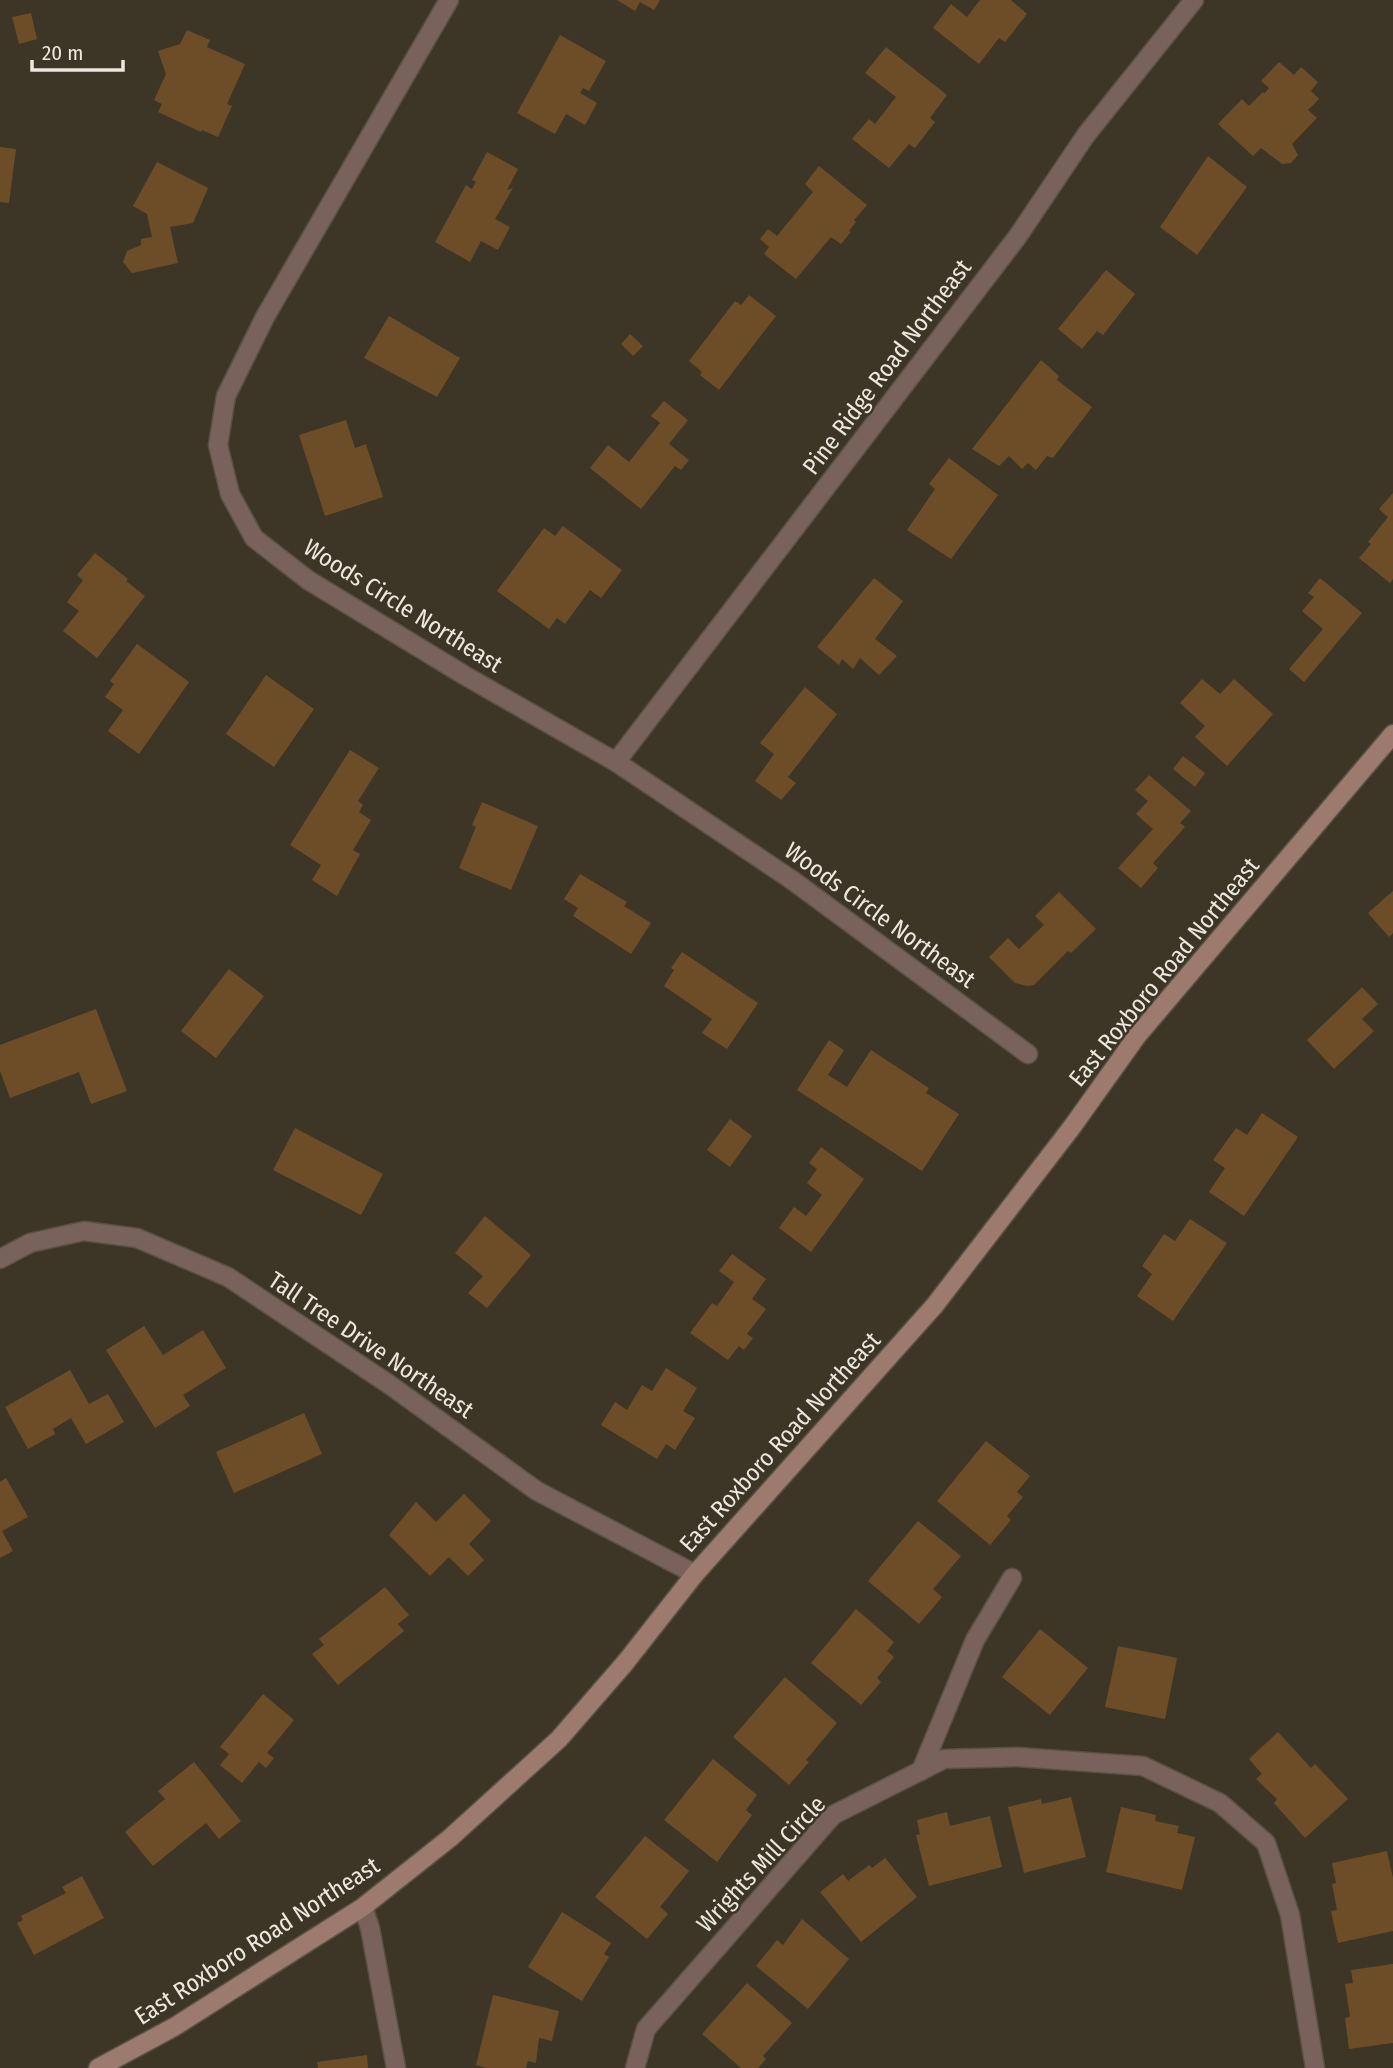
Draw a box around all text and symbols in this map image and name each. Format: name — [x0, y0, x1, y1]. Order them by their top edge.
scale bar — [32, 28, 122, 72]
text: 20 m — [42, 40, 83, 66]
street label: Pine Ridge Road Northeast — [797, 254, 977, 480]
street label: Woods Circle Northeast — [298, 533, 508, 679]
street label: Woods Circle Northeast — [779, 836, 981, 994]
street label: East Roxboro Road Northeast — [1063, 852, 1265, 1092]
street label: Tall Tree Drive Northeast — [263, 1266, 479, 1424]
street label: East Roxboro Road Northeast — [674, 1326, 886, 1558]
street label: Wrights Mill Circle — [691, 1790, 831, 1938]
street label: East Roxboro Road Northeast — [129, 1851, 385, 2031]

